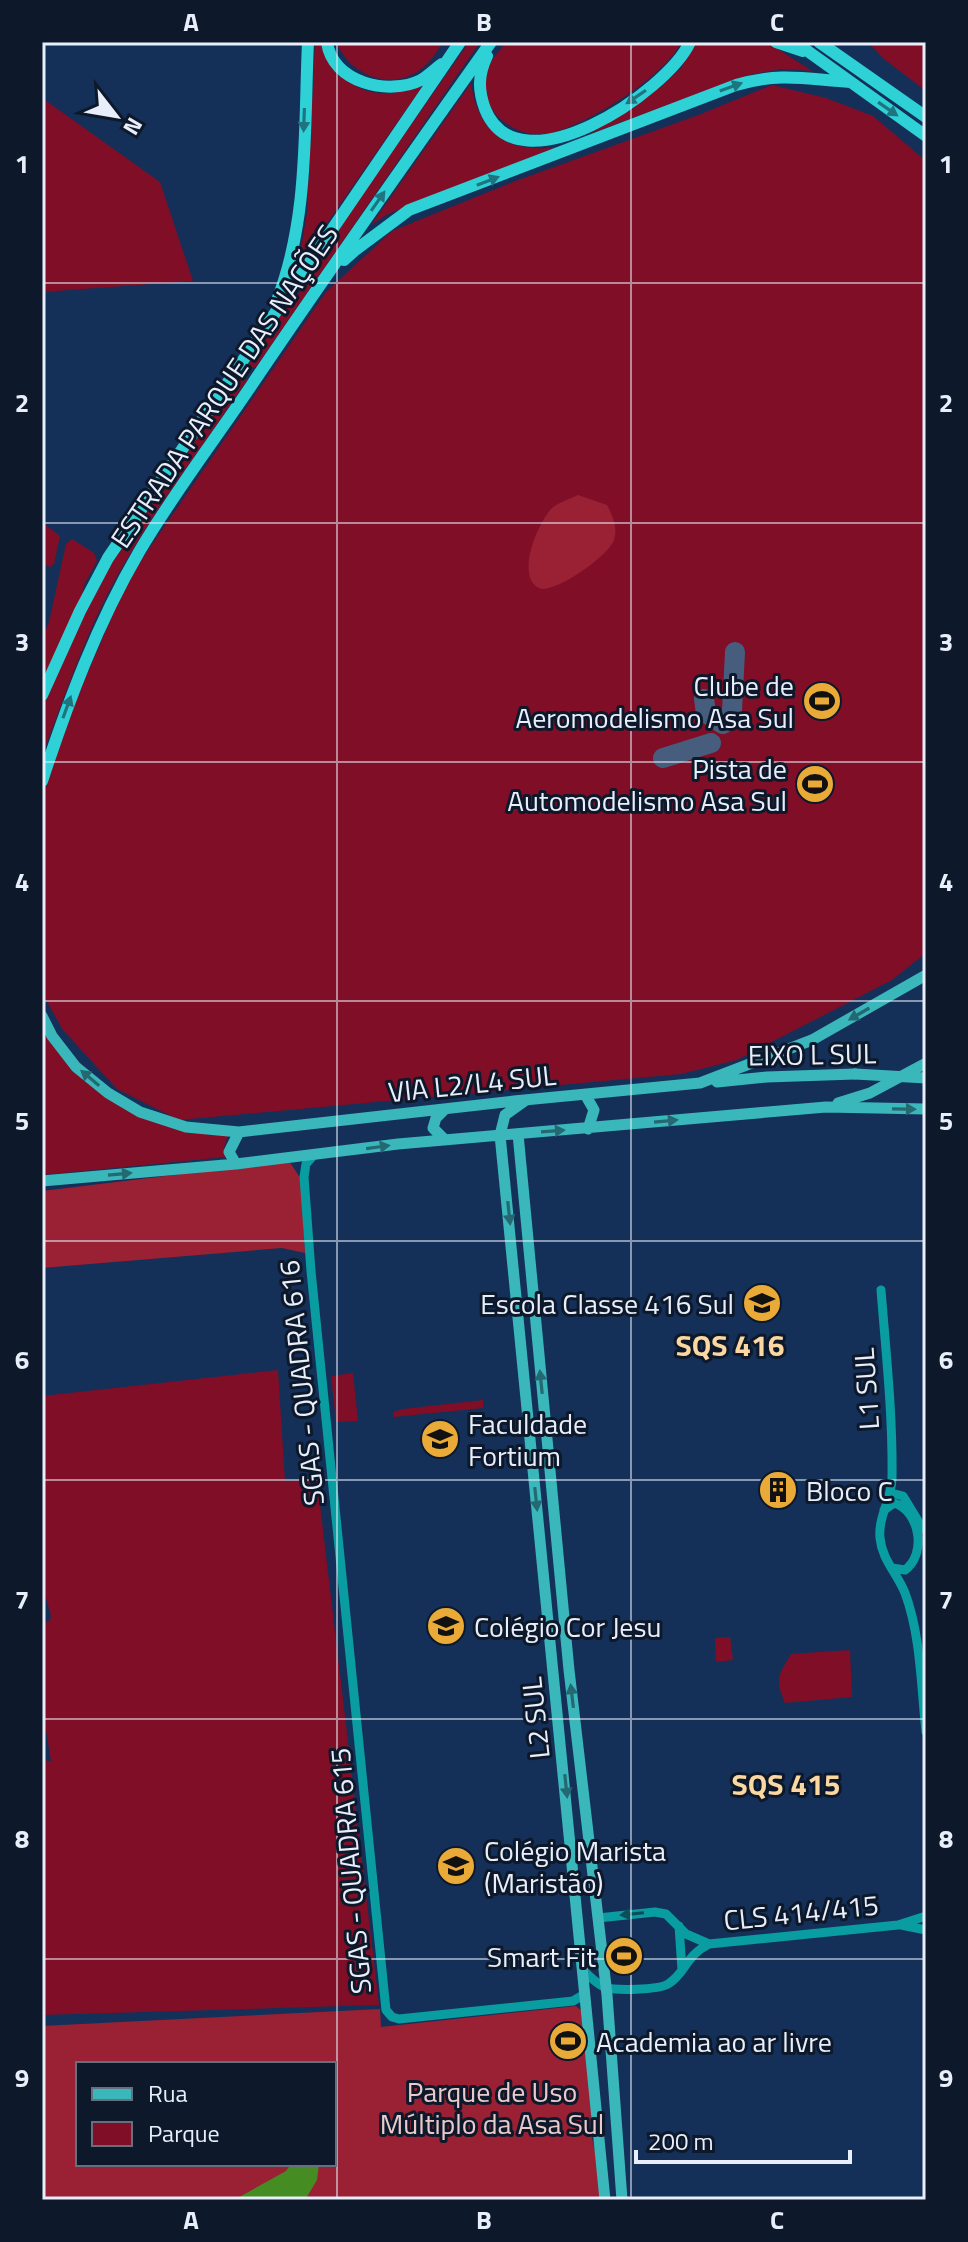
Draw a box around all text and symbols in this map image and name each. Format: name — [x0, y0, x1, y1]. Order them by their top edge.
text: A — [183, 2, 199, 41]
text: B — [476, 2, 492, 41]
text: C — [770, 2, 784, 41]
north arrow — [76, 76, 156, 156]
one-way arrow — [719, 80, 743, 93]
one-way arrow — [626, 89, 647, 104]
one-way arrow — [878, 101, 899, 116]
one-way arrow — [298, 108, 311, 133]
text: N — [115, 111, 152, 142]
text: 1 — [15, 144, 29, 183]
text: 1 — [939, 144, 953, 183]
one-way arrow — [477, 174, 501, 186]
one-way arrow — [370, 191, 385, 212]
street label: ESTRADA PARQUE DAS NAÇÕES — [99, 216, 349, 556]
text: 2 — [15, 383, 29, 422]
text: 2 — [939, 383, 953, 422]
text: 3 — [15, 622, 29, 661]
text: 3 — [939, 622, 953, 661]
place label: Clube de Aeromodelismo Asa Sul — [516, 664, 794, 739]
sports icon: Clube de Aeromodelismo Asa Sul — [801, 680, 843, 722]
one-way arrow — [61, 695, 74, 719]
place label: Pista de Automodelismo Asa Sul — [507, 747, 787, 822]
sports icon: Pista de Automodelismo Asa Sul — [794, 763, 836, 805]
text: 4 — [15, 862, 29, 901]
text: 4 — [939, 862, 953, 901]
one-way arrow — [847, 1007, 870, 1021]
street label: EIXO L SUL — [747, 1031, 877, 1077]
street label: VIA L2/L4 SUL — [386, 1053, 559, 1113]
one-way arrow — [80, 1070, 100, 1087]
text: 5 — [15, 1101, 29, 1140]
text: 5 — [939, 1101, 953, 1140]
one-way arrow — [892, 1102, 917, 1115]
one-way arrow — [654, 1115, 679, 1128]
one-way arrow — [541, 1124, 566, 1137]
one-way arrow — [366, 1140, 391, 1153]
one-way arrow — [108, 1167, 133, 1180]
one-way arrow — [502, 1200, 515, 1225]
street label: SGAS - QUADRA 616 — [267, 1258, 335, 1508]
place label: Escola Classe 416 Sul — [480, 1282, 734, 1325]
school or university icon: Escola Classe 416 Sul — [741, 1282, 783, 1324]
district label: SQS 416 — [675, 1322, 785, 1368]
text: 6 — [15, 1340, 29, 1379]
text: 6 — [939, 1340, 953, 1379]
street label: L1 SUL — [842, 1346, 890, 1431]
one-way arrow — [534, 1369, 547, 1394]
place label: Faculdade Fortium — [468, 1402, 587, 1477]
school or university icon: Faculdade Fortium — [419, 1418, 461, 1460]
building icon: Bloco C — [757, 1469, 799, 1511]
place label: Bloco C — [806, 1469, 893, 1512]
one-way arrow — [530, 1487, 543, 1512]
text: 7 — [15, 1580, 29, 1619]
text: 7 — [939, 1580, 953, 1619]
school or university icon: Colégio Cor Jesu — [425, 1605, 467, 1647]
place label: Colégio Cor Jesu — [474, 1605, 661, 1648]
street label: L2 SUL — [509, 1674, 561, 1761]
one-way arrow — [565, 1683, 578, 1708]
street label: SGAS - QUADRA 615 — [318, 1746, 382, 1996]
district label: SQS 415 — [731, 1761, 841, 1807]
one-way arrow — [559, 1774, 572, 1799]
text: 8 — [15, 1819, 29, 1858]
text: 8 — [939, 1819, 953, 1858]
place label: Colégio Marista (Maristão) — [484, 1829, 666, 1904]
school or university icon: Colégio Marista (Maristão) — [435, 1845, 477, 1887]
street label: CLS 414/415 — [721, 1882, 881, 1942]
one-way arrow — [619, 1908, 644, 1921]
place label: Smart Fit — [487, 1935, 596, 1978]
sports icon: Smart Fit — [603, 1935, 645, 1977]
sports icon: Academia ao ar livre — [547, 2020, 589, 2062]
place label: Academia ao ar livre — [596, 2020, 832, 2063]
text: 9 — [15, 2058, 29, 2097]
text: 9 — [939, 2058, 953, 2097]
legend — [76, 2062, 336, 2166]
park label: Parque de Uso Múltiplo da Asa Sul — [380, 2070, 604, 2145]
text: Rua — [148, 2075, 187, 2111]
scale bar — [636, 2114, 850, 2164]
text: Parque — [148, 2115, 220, 2151]
text: 200 m — [648, 2123, 714, 2159]
text: A — [183, 2200, 199, 2239]
text: B — [476, 2200, 492, 2239]
text: C — [770, 2200, 784, 2239]

